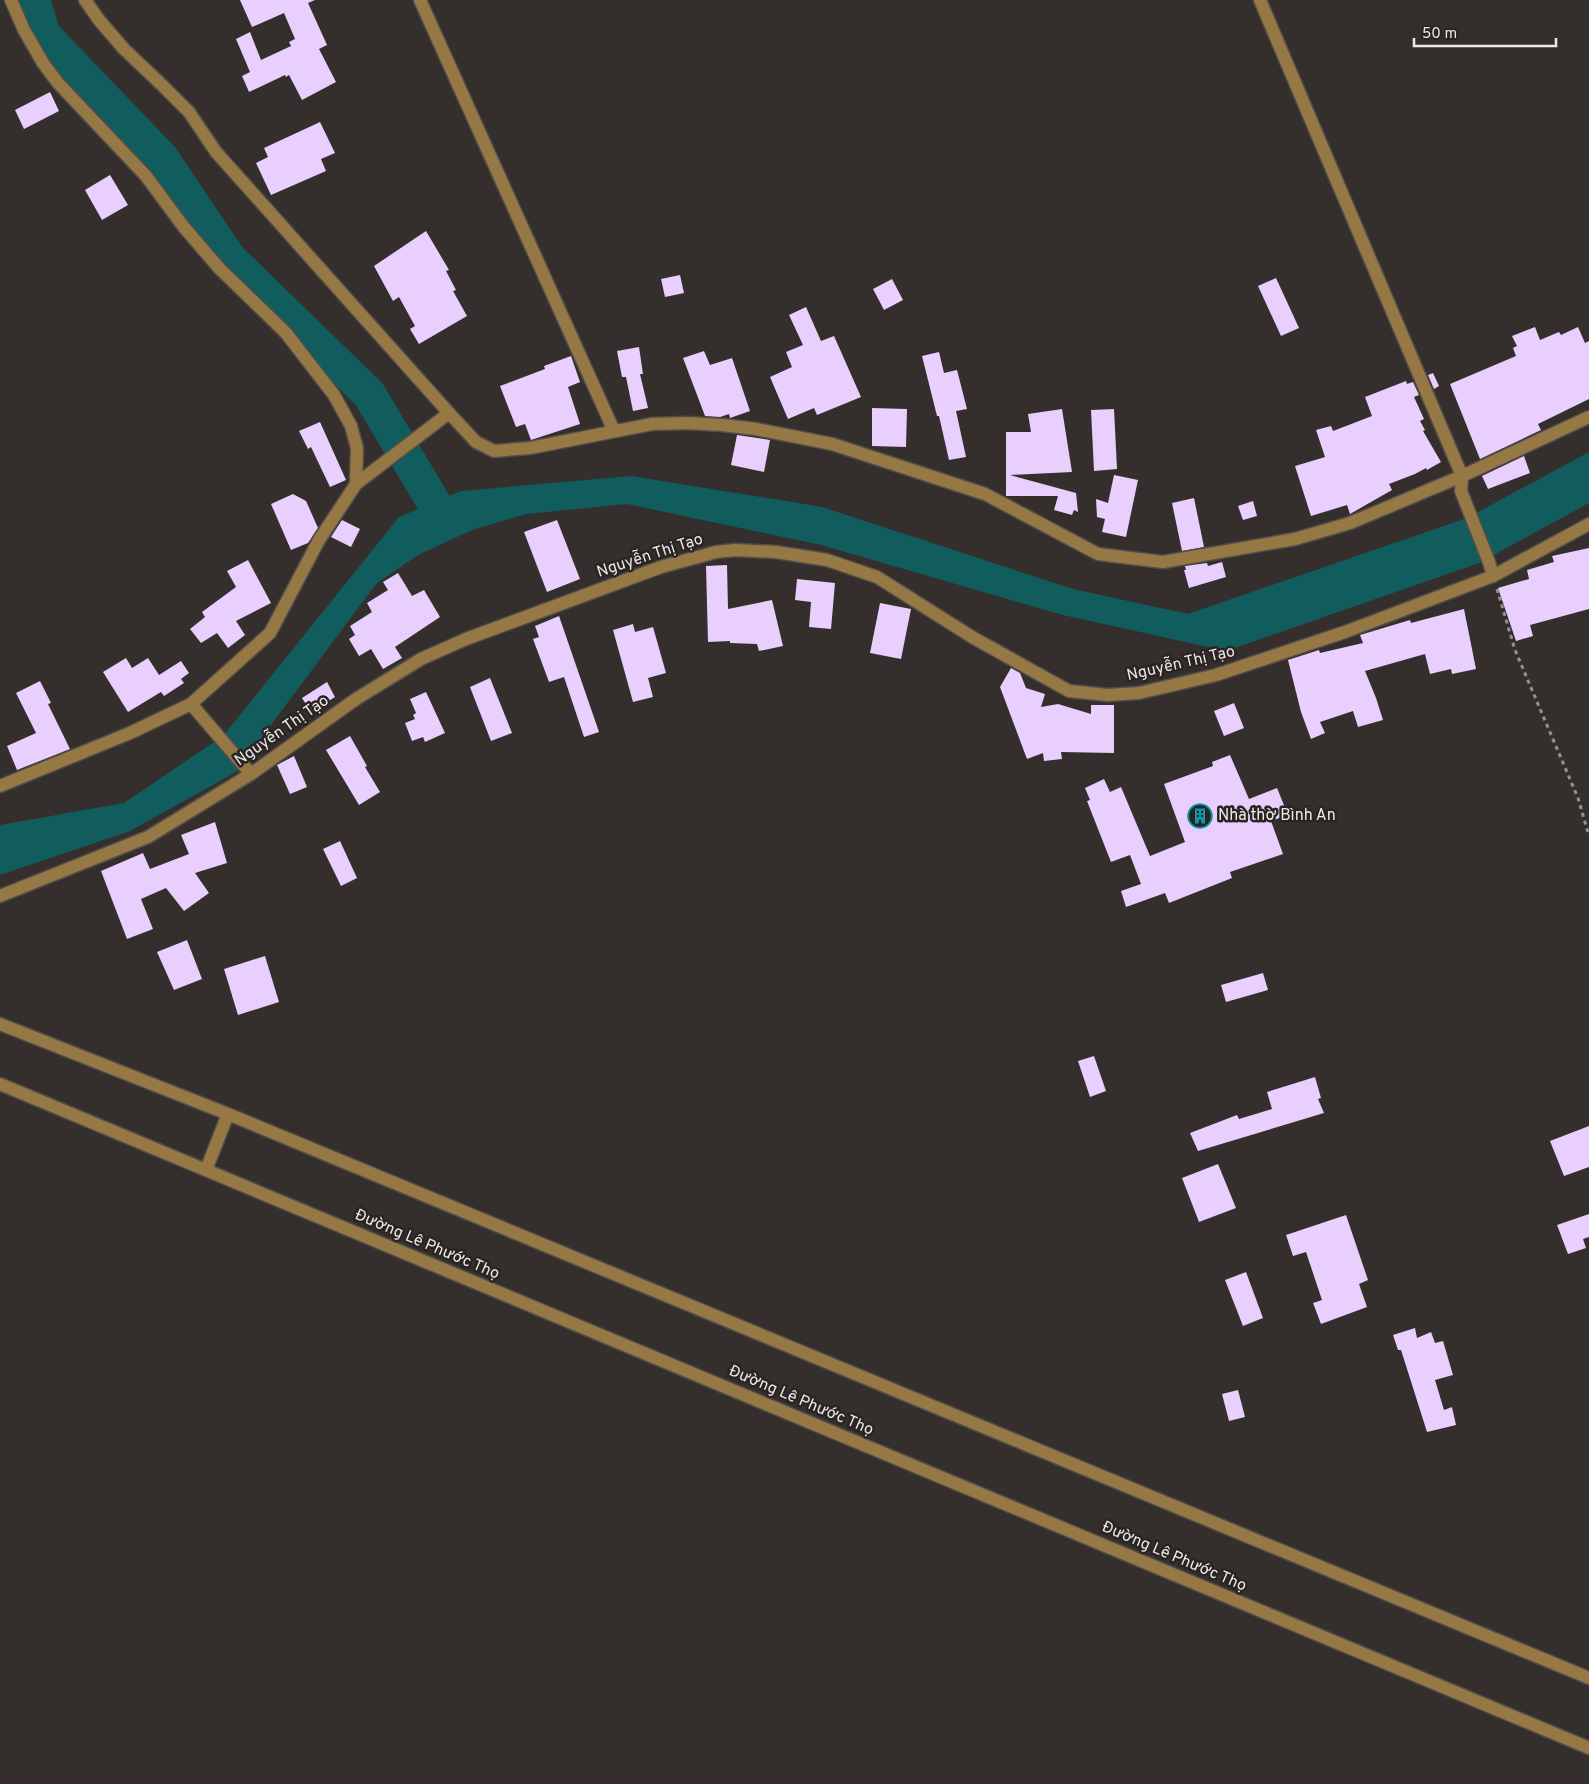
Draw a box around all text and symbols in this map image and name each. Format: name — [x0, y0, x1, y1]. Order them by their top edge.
scale bar — [1414, 15, 1556, 47]
text: 50 m — [1422, 25, 1457, 44]
street label: Nguyễn Thị Tạo — [594, 527, 706, 583]
street label: Nguyễn Thị Tạo — [1124, 640, 1237, 686]
street label: Nguyễn Thị Tạo — [230, 689, 333, 771]
building icon: Nhà thờ Bình An — [1187, 803, 1213, 829]
place label: Nhà thờ Bình An — [1218, 806, 1336, 826]
street label: Đường Lê Phước Thọ — [352, 1205, 502, 1285]
street label: Đường Lê Phước Thọ — [726, 1361, 876, 1441]
street label: Đường Lê Phước Thọ — [1099, 1517, 1249, 1597]

